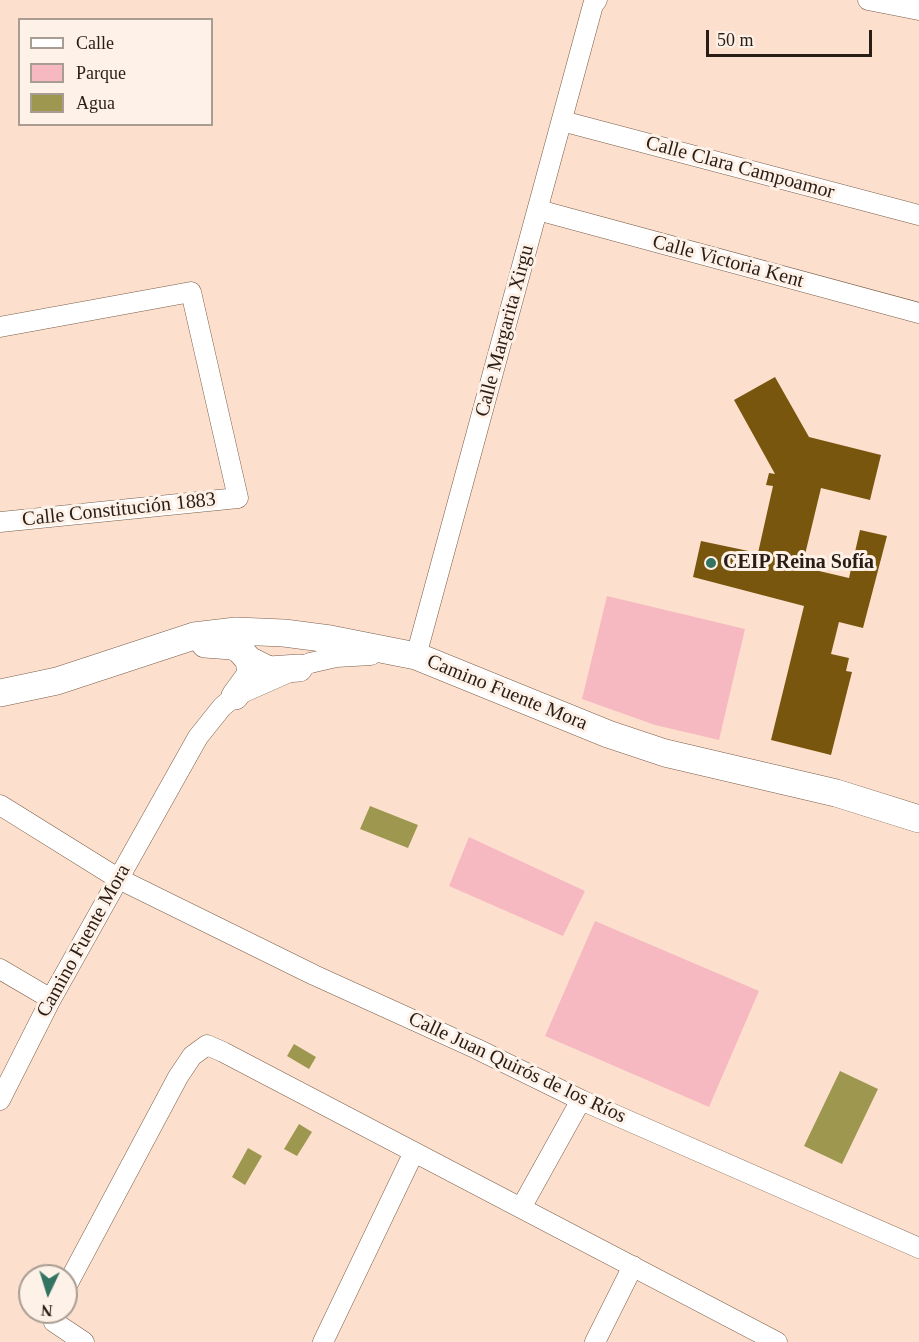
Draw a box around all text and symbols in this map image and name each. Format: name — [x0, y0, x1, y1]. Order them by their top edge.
legend — [18, 18, 213, 126]
scale bar — [709, 18, 876, 56]
text: 50 m — [717, 30, 754, 50]
text: Calle — [76, 33, 114, 53]
text: Parque — [76, 63, 126, 83]
text: Agua — [76, 93, 115, 113]
street label: Calle Clara Campoamor — [643, 131, 837, 205]
street label: Calle Victoria Kent — [650, 230, 806, 294]
street label: Calle Margarita Xirgu — [471, 242, 539, 420]
street label: Calle Constitución 1883 — [21, 488, 217, 532]
place label: CEIP Reina Sofía — [723, 551, 874, 575]
marker: CEIP Reina Sofía — [704, 556, 718, 570]
street label: Camino Fuente Mora — [423, 650, 591, 736]
street label: Camino Fuente Mora — [32, 860, 136, 1022]
street label: Calle Juan Quirós de los Ríos — [404, 1007, 630, 1129]
north arrow — [18, 1264, 78, 1324]
text: N — [40, 1302, 53, 1319]

